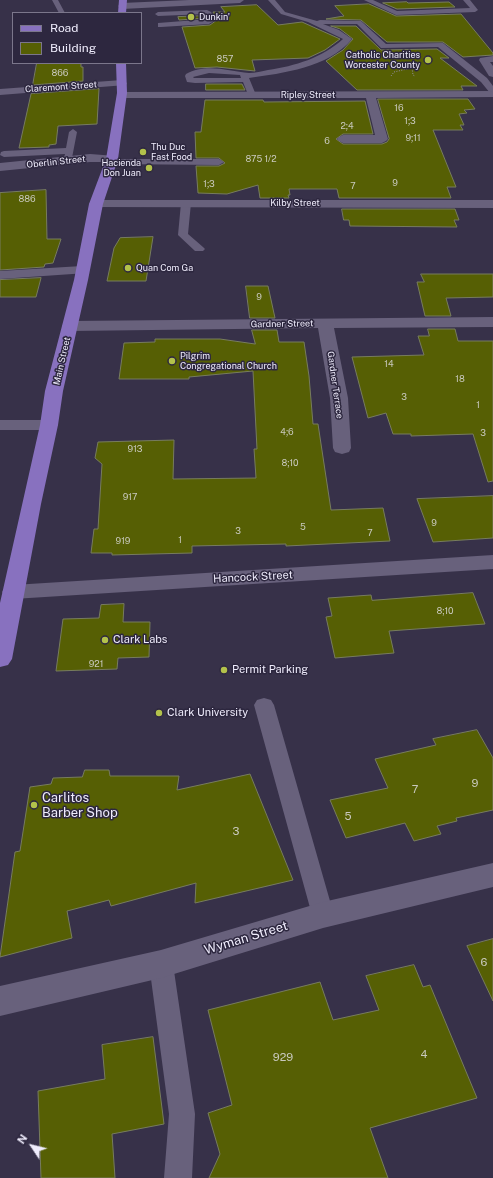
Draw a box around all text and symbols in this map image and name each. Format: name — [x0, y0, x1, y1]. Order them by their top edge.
legend — [12, 12, 142, 64]
marker: Dunkin' — [186, 12, 196, 22]
place label: Dunkin' — [199, 12, 230, 22]
text: Road — [50, 21, 78, 35]
text: Building — [50, 41, 96, 55]
place label: Catholic Charities Worcester County — [345, 50, 420, 71]
house number: 857 — [217, 54, 233, 64]
marker: Catholic Charities Worcester County — [423, 55, 433, 65]
house number: 866 — [52, 68, 68, 78]
street label: Claremont Street — [25, 79, 97, 95]
street label: Ripley Street — [281, 90, 335, 100]
house number: 16 — [394, 103, 404, 113]
house number: 1;3 — [404, 116, 416, 126]
house number: 2;4 — [340, 121, 354, 131]
house number: 9;11 — [405, 133, 421, 143]
house number: 6 — [324, 136, 330, 146]
place label: Thu Duc Fast Food — [151, 142, 192, 163]
marker: Thu Duc Fast Food — [138, 147, 148, 157]
street label: Oberlin Street — [26, 154, 86, 170]
house number: 875 1/2 — [245, 154, 277, 164]
place label: Hacienda Don Juan — [101, 158, 141, 179]
marker: Hacienda Don Juan — [144, 163, 154, 173]
house number: 9 — [392, 178, 398, 188]
house number: 1;3 — [203, 179, 215, 189]
house number: 7 — [350, 181, 356, 191]
house number: 886 — [18, 194, 36, 204]
street label: Kilby Street — [270, 198, 320, 208]
marker: Quan Com Ga — [123, 263, 133, 273]
place label: Quan Com Ga — [136, 263, 193, 273]
house number: 9 — [256, 292, 262, 302]
street label: Gardner Street — [251, 318, 313, 330]
street label: Main Street — [51, 336, 73, 386]
place label: Pilgrim Congregational Church — [180, 351, 277, 372]
street label: Gardner Terrace — [325, 351, 345, 419]
marker: Pilgrim Congregational Church — [167, 356, 177, 366]
house number: 14 — [384, 359, 394, 369]
house number: 18 — [455, 374, 465, 384]
house number: 3 — [401, 392, 407, 402]
house number: 1 — [476, 400, 480, 410]
house number: 4;6 — [280, 427, 294, 437]
house number: 3 — [480, 428, 486, 438]
house number: 913 — [128, 444, 142, 454]
house number: 8;10 — [281, 458, 299, 468]
house number: 917 — [123, 492, 137, 502]
house number: 9 — [431, 518, 437, 528]
house number: 5 — [300, 522, 306, 532]
house number: 3 — [235, 526, 241, 536]
house number: 7 — [367, 528, 373, 538]
house number: 1 — [178, 535, 182, 545]
house number: 919 — [116, 536, 130, 546]
street label: Hancock Street — [213, 568, 293, 586]
house number: 8;10 — [436, 606, 454, 616]
place label: Clark Labs — [113, 633, 167, 647]
marker: Clark Labs — [100, 635, 110, 645]
house number: 921 — [89, 659, 103, 669]
place label: Permit Parking — [232, 663, 308, 677]
marker: Permit Parking — [219, 665, 229, 675]
place label: Clark University — [167, 706, 248, 720]
marker: Clark University — [154, 708, 164, 718]
house number: 9 — [472, 777, 478, 791]
house number: 7 — [412, 783, 418, 797]
place label: Carlitos Barber Shop — [42, 790, 118, 821]
marker: Carlitos Barber Shop — [29, 800, 39, 810]
house number: 5 — [344, 810, 352, 824]
house number: 3 — [233, 825, 239, 839]
street label: Wyman Street — [202, 918, 290, 958]
house number: 6 — [481, 956, 487, 970]
house number: 4 — [421, 1048, 427, 1062]
house number: 929 — [273, 1051, 293, 1065]
north arrow — [12, 1126, 52, 1166]
text: N — [15, 1132, 30, 1146]

